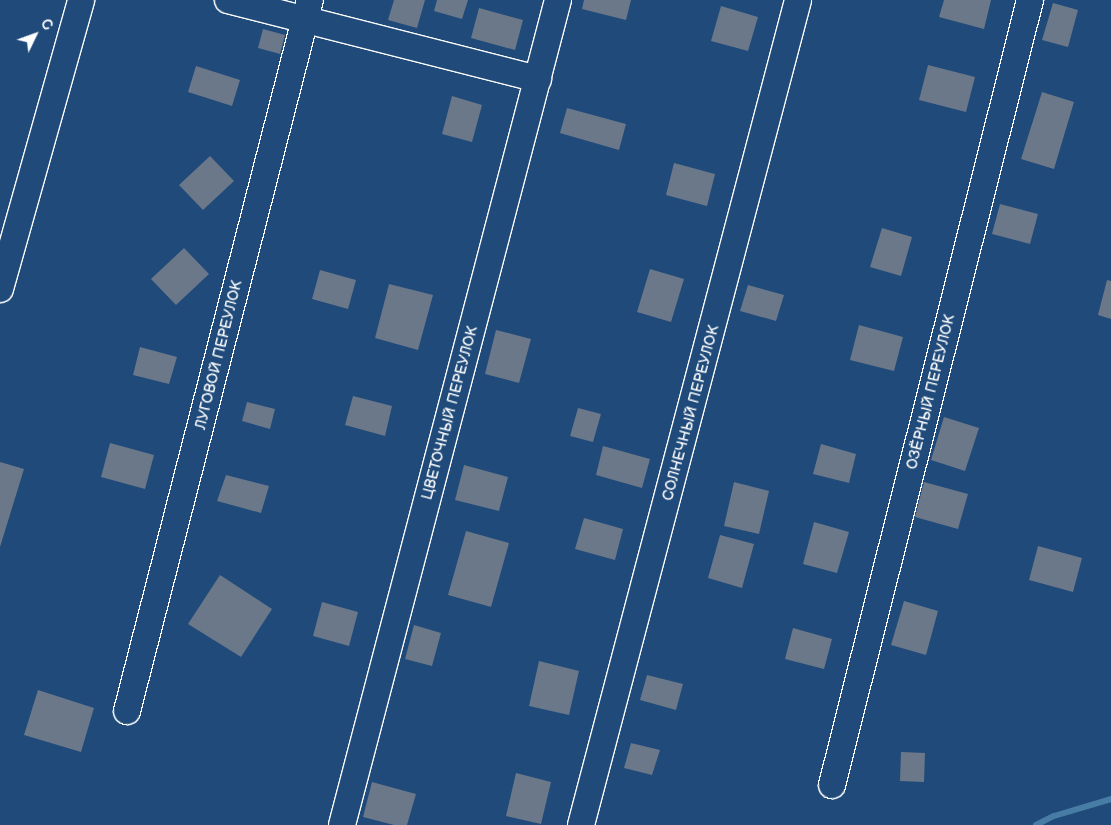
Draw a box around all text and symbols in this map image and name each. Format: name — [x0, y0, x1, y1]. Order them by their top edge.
north arrow — [10, 10, 60, 60]
text: С — [37, 15, 56, 34]
street label: ЛУГОВОЙ ПЕРЕУЛОК — [192, 279, 246, 431]
street label: ОЗЁРНЫЙ ПЕРЕУЛОК — [903, 313, 959, 471]
street label: СОЛНЕЧНЫЙ ПЕРЕУЛОК — [659, 323, 723, 503]
street label: ЦВЕТОЧНЫЙ ПЕРЕУЛОК — [418, 324, 482, 502]

